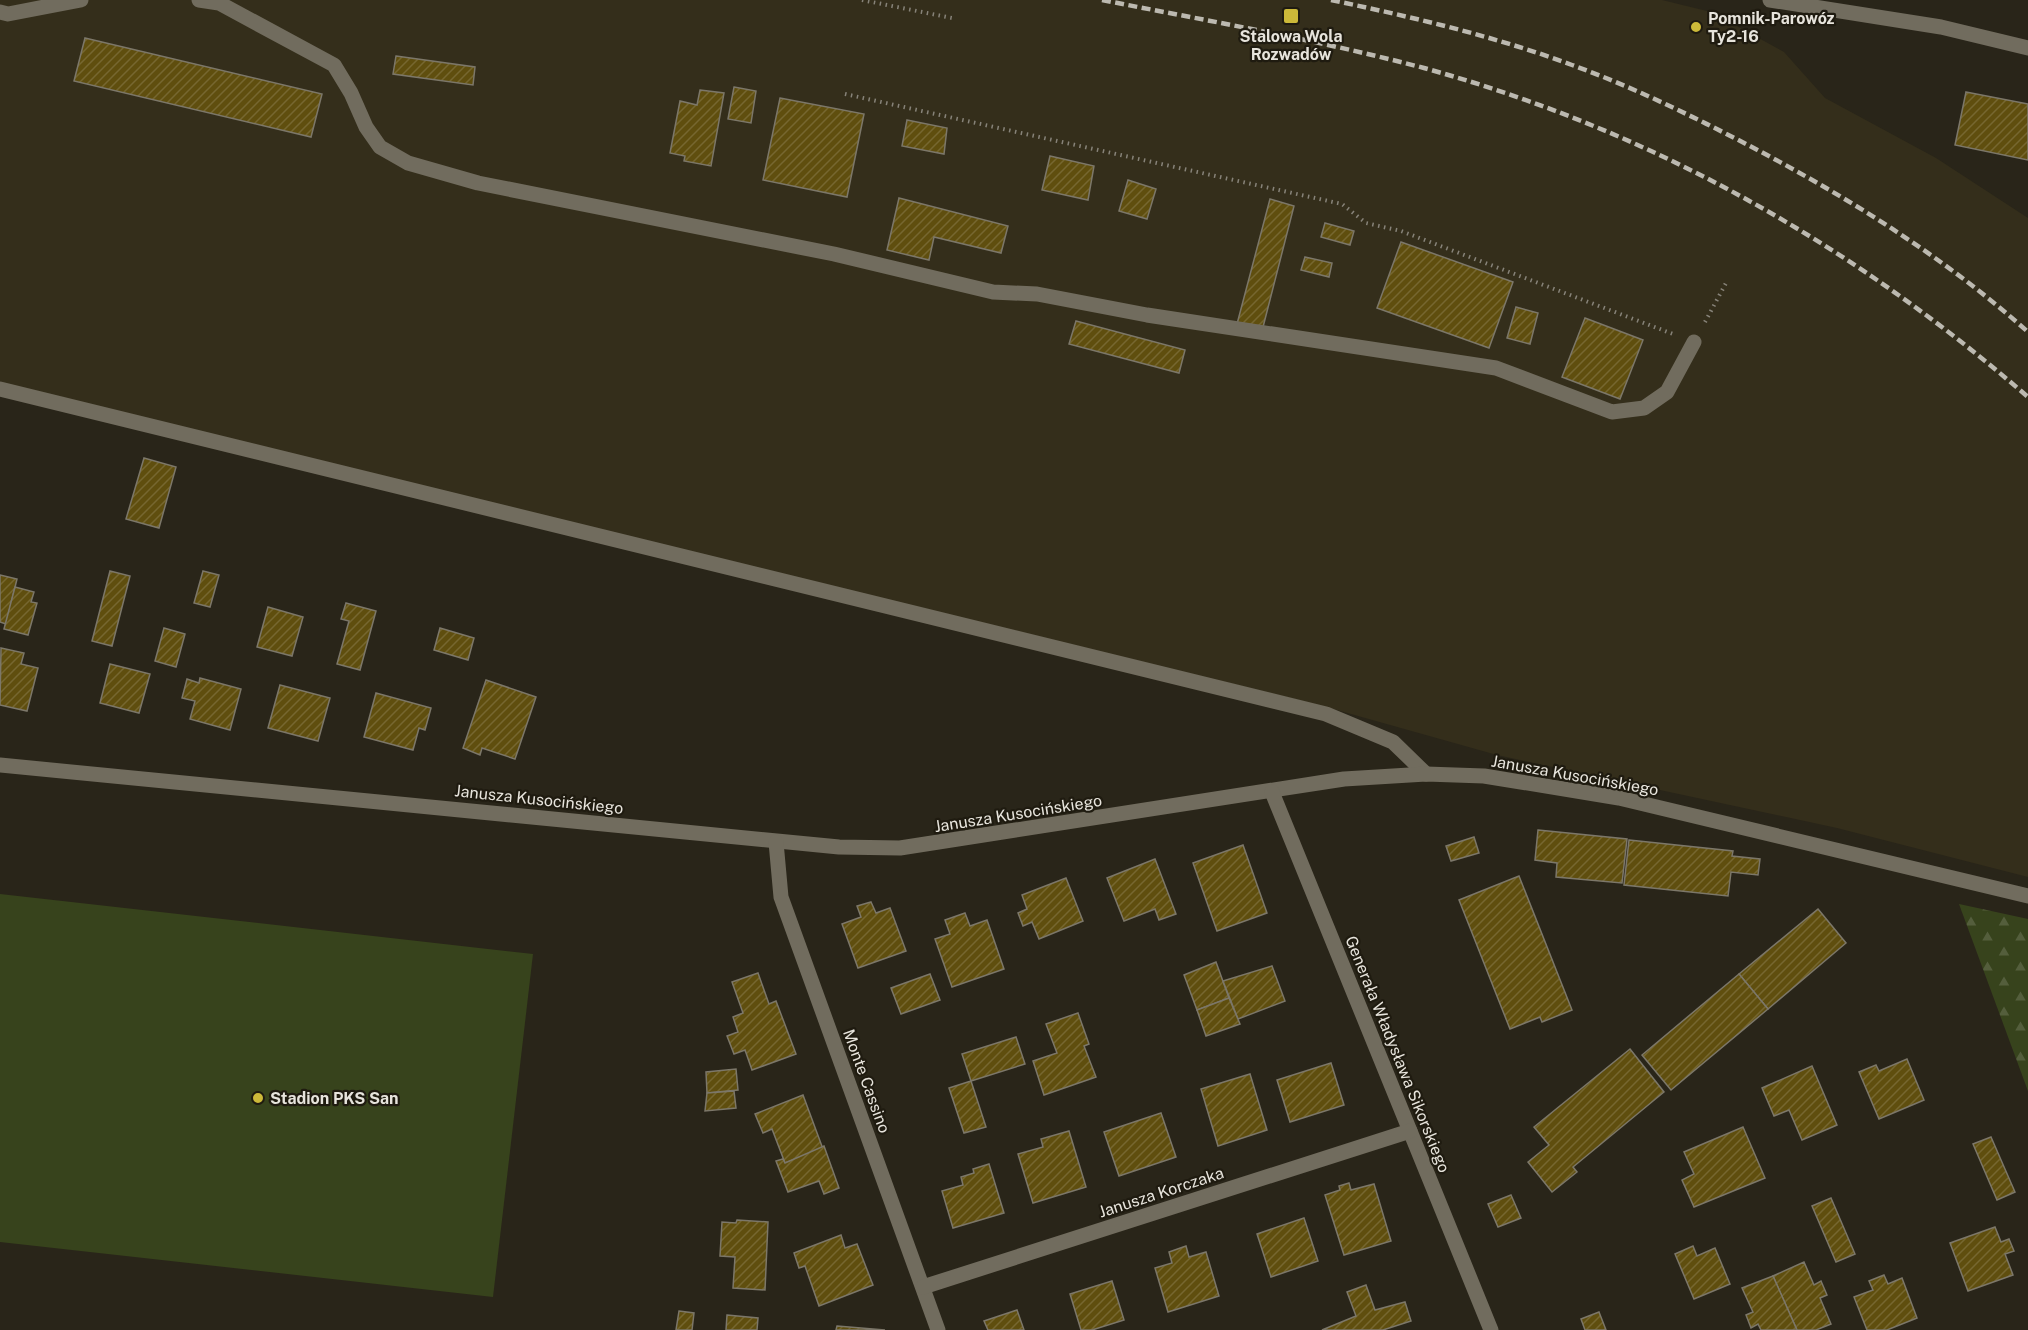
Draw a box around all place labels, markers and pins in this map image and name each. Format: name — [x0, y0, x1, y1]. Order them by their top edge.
marker: Stalowa Wola Rozwadów — [1282, 7, 1300, 25]
place label: Pomnik-Parowóz Ty2-16 — [1708, 9, 1835, 46]
marker: Pomnik-Parowóz Ty2-16 — [1689, 20, 1703, 34]
place label: Stalowa Wola Rozwadów — [1239, 27, 1343, 64]
place label: Stadion PKS San — [270, 1089, 398, 1108]
marker: Stadion PKS San — [251, 1091, 265, 1105]

